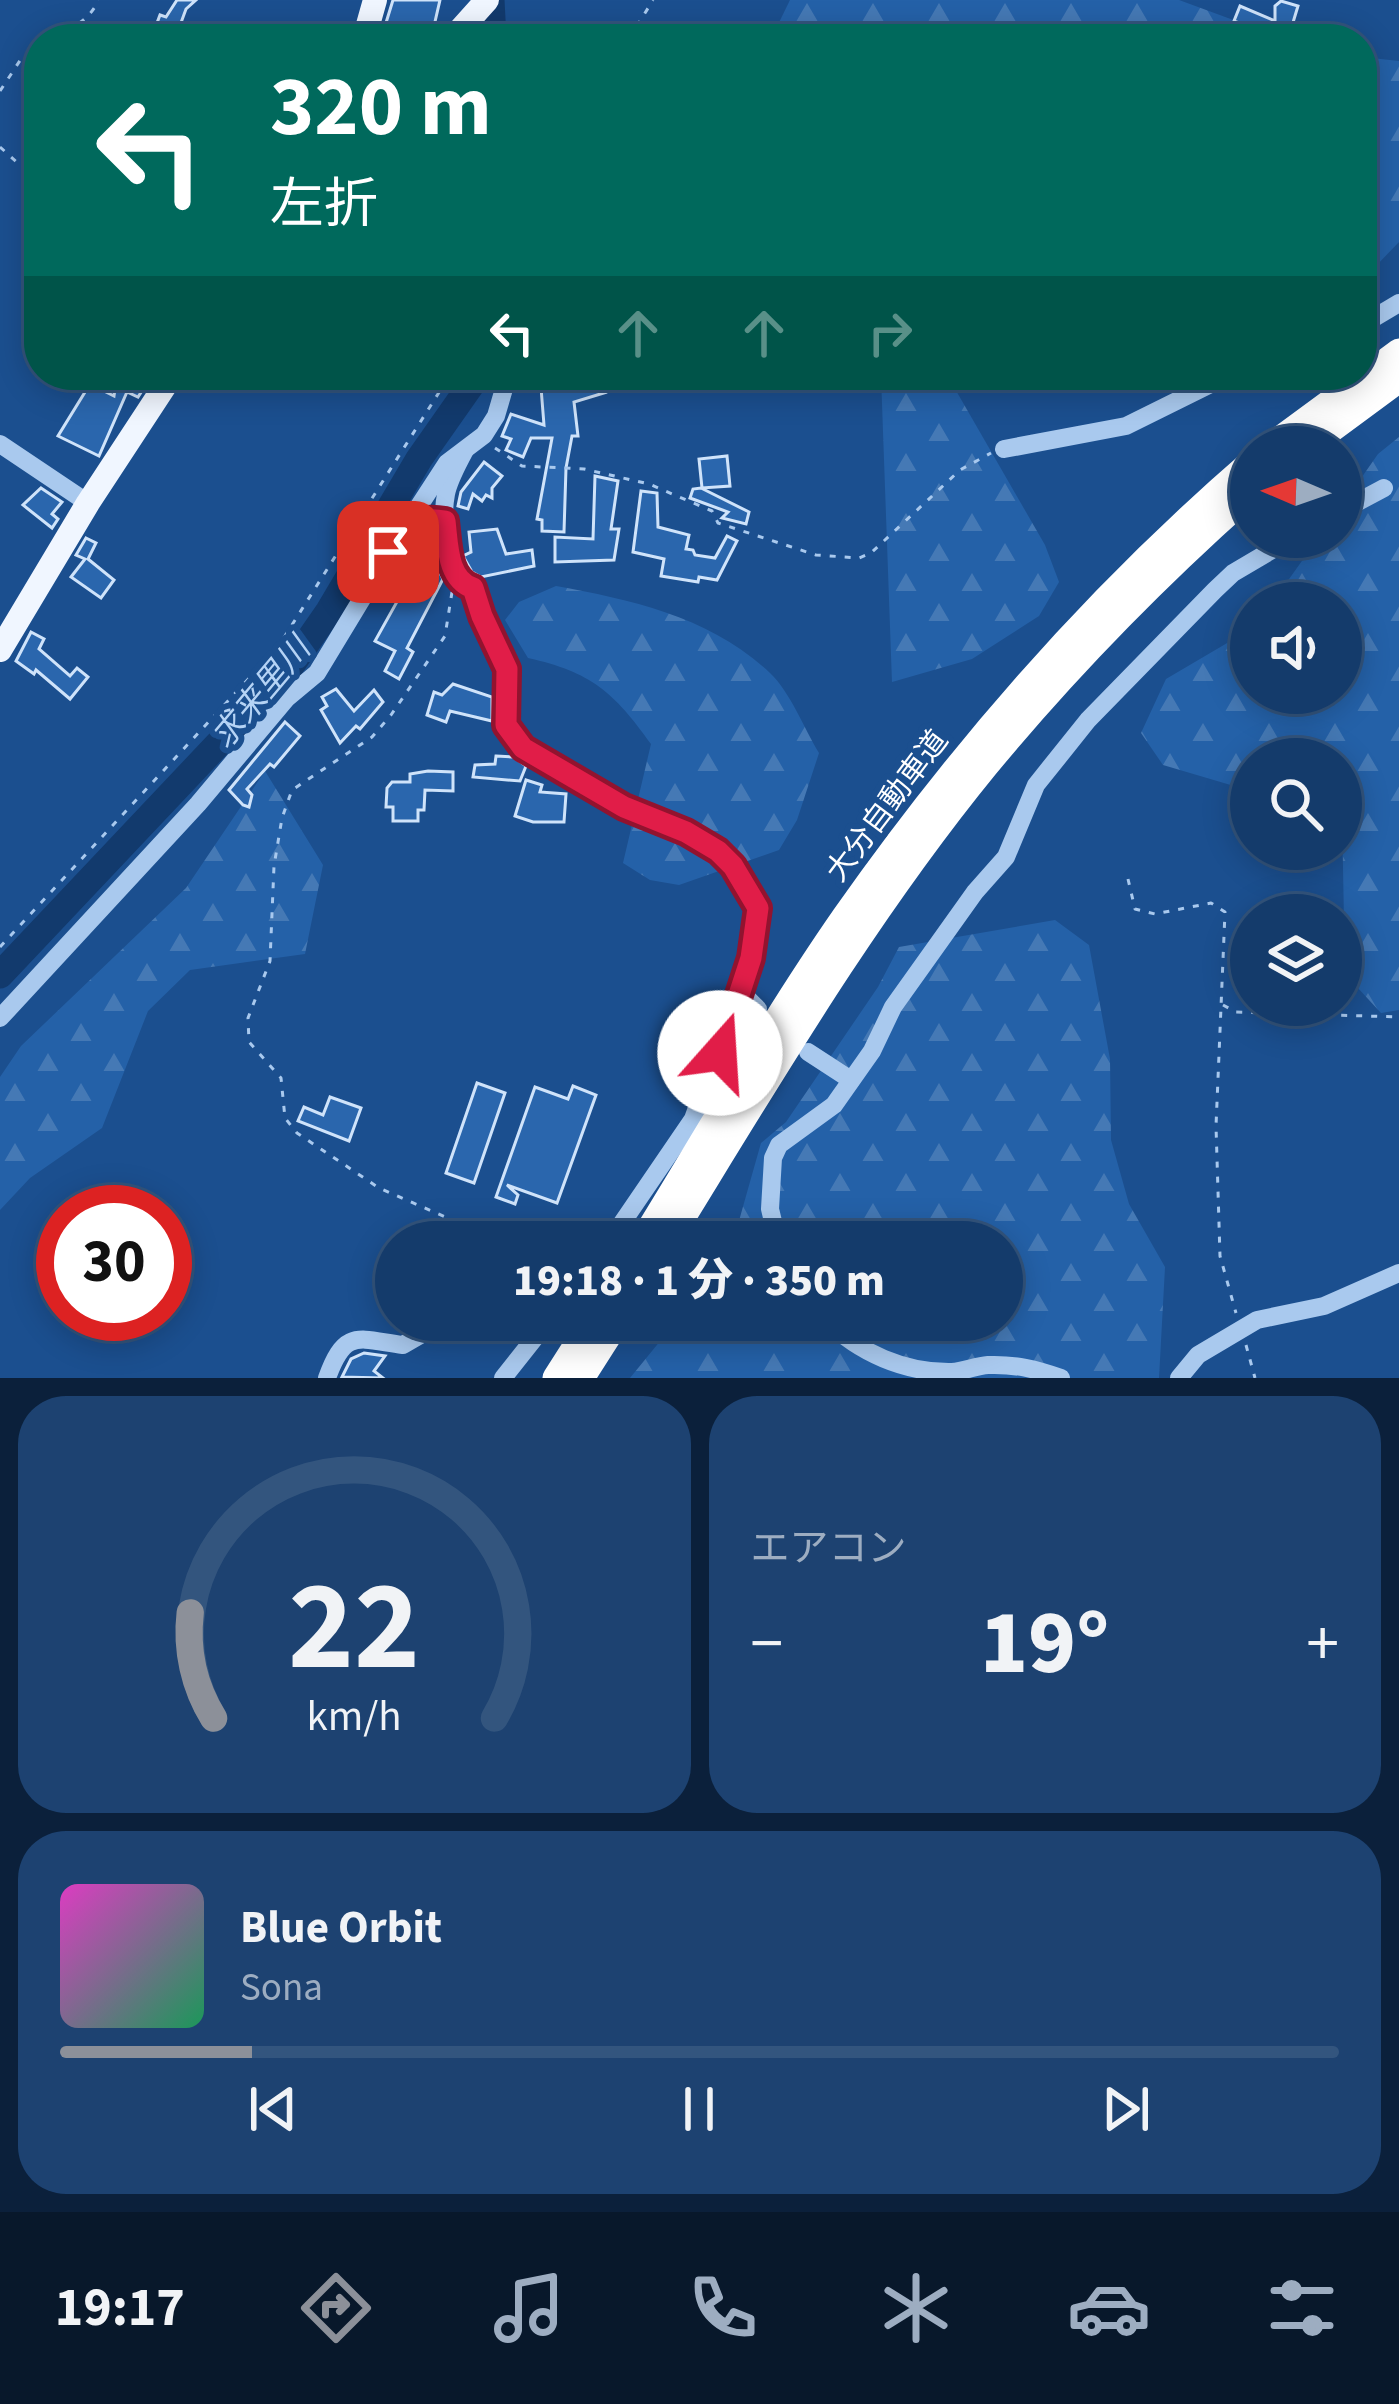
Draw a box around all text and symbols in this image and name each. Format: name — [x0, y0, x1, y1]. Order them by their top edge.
text: 320 m — [270, 48, 492, 168]
icon: left — [72, 72, 228, 228]
text: 左折 — [270, 167, 378, 244]
icon: left — [479, 300, 545, 366]
icon: ahead — [605, 300, 671, 366]
icon: ahead — [731, 300, 797, 366]
icon: right — [857, 300, 923, 366]
north arrow — [1230, 426, 1362, 558]
map controls — [1230, 426, 1362, 1026]
pin — [337, 501, 439, 603]
icon: arrive — [355, 519, 421, 585]
button: sound — [1230, 582, 1362, 714]
water label: 求来里川 — [201, 625, 323, 759]
street label: 大分自動車道 — [816, 721, 958, 891]
button: search — [1230, 738, 1362, 870]
button: layers — [1230, 894, 1362, 1026]
position arrow — [657, 990, 783, 1116]
speed limit sign: 30 — [36, 1185, 192, 1341]
text: 19:18 · 1 分 · 350 m — [513, 1249, 885, 1313]
text: エアコン — [751, 1521, 907, 1577]
text: 22 — [288, 1539, 420, 1717]
text: 19° — [980, 1580, 1110, 1708]
text: − — [751, 1597, 783, 1691]
text: + — [1306, 1597, 1339, 1691]
text: km/h — [307, 1685, 402, 1746]
text: Blue Orbit — [240, 1896, 442, 1960]
text: Sona — [240, 1960, 323, 2016]
icon: previous — [240, 2076, 306, 2142]
icon: pause — [666, 2076, 732, 2142]
icon: next — [1093, 2076, 1159, 2142]
icon: directions — [294, 2266, 378, 2350]
icon: music — [487, 2266, 571, 2350]
icon: phone — [681, 2266, 765, 2350]
icon: climate — [874, 2266, 958, 2350]
icon: car — [1067, 2266, 1151, 2350]
icon: filters — [1260, 2266, 1344, 2350]
text: 19:17 — [55, 2270, 185, 2347]

